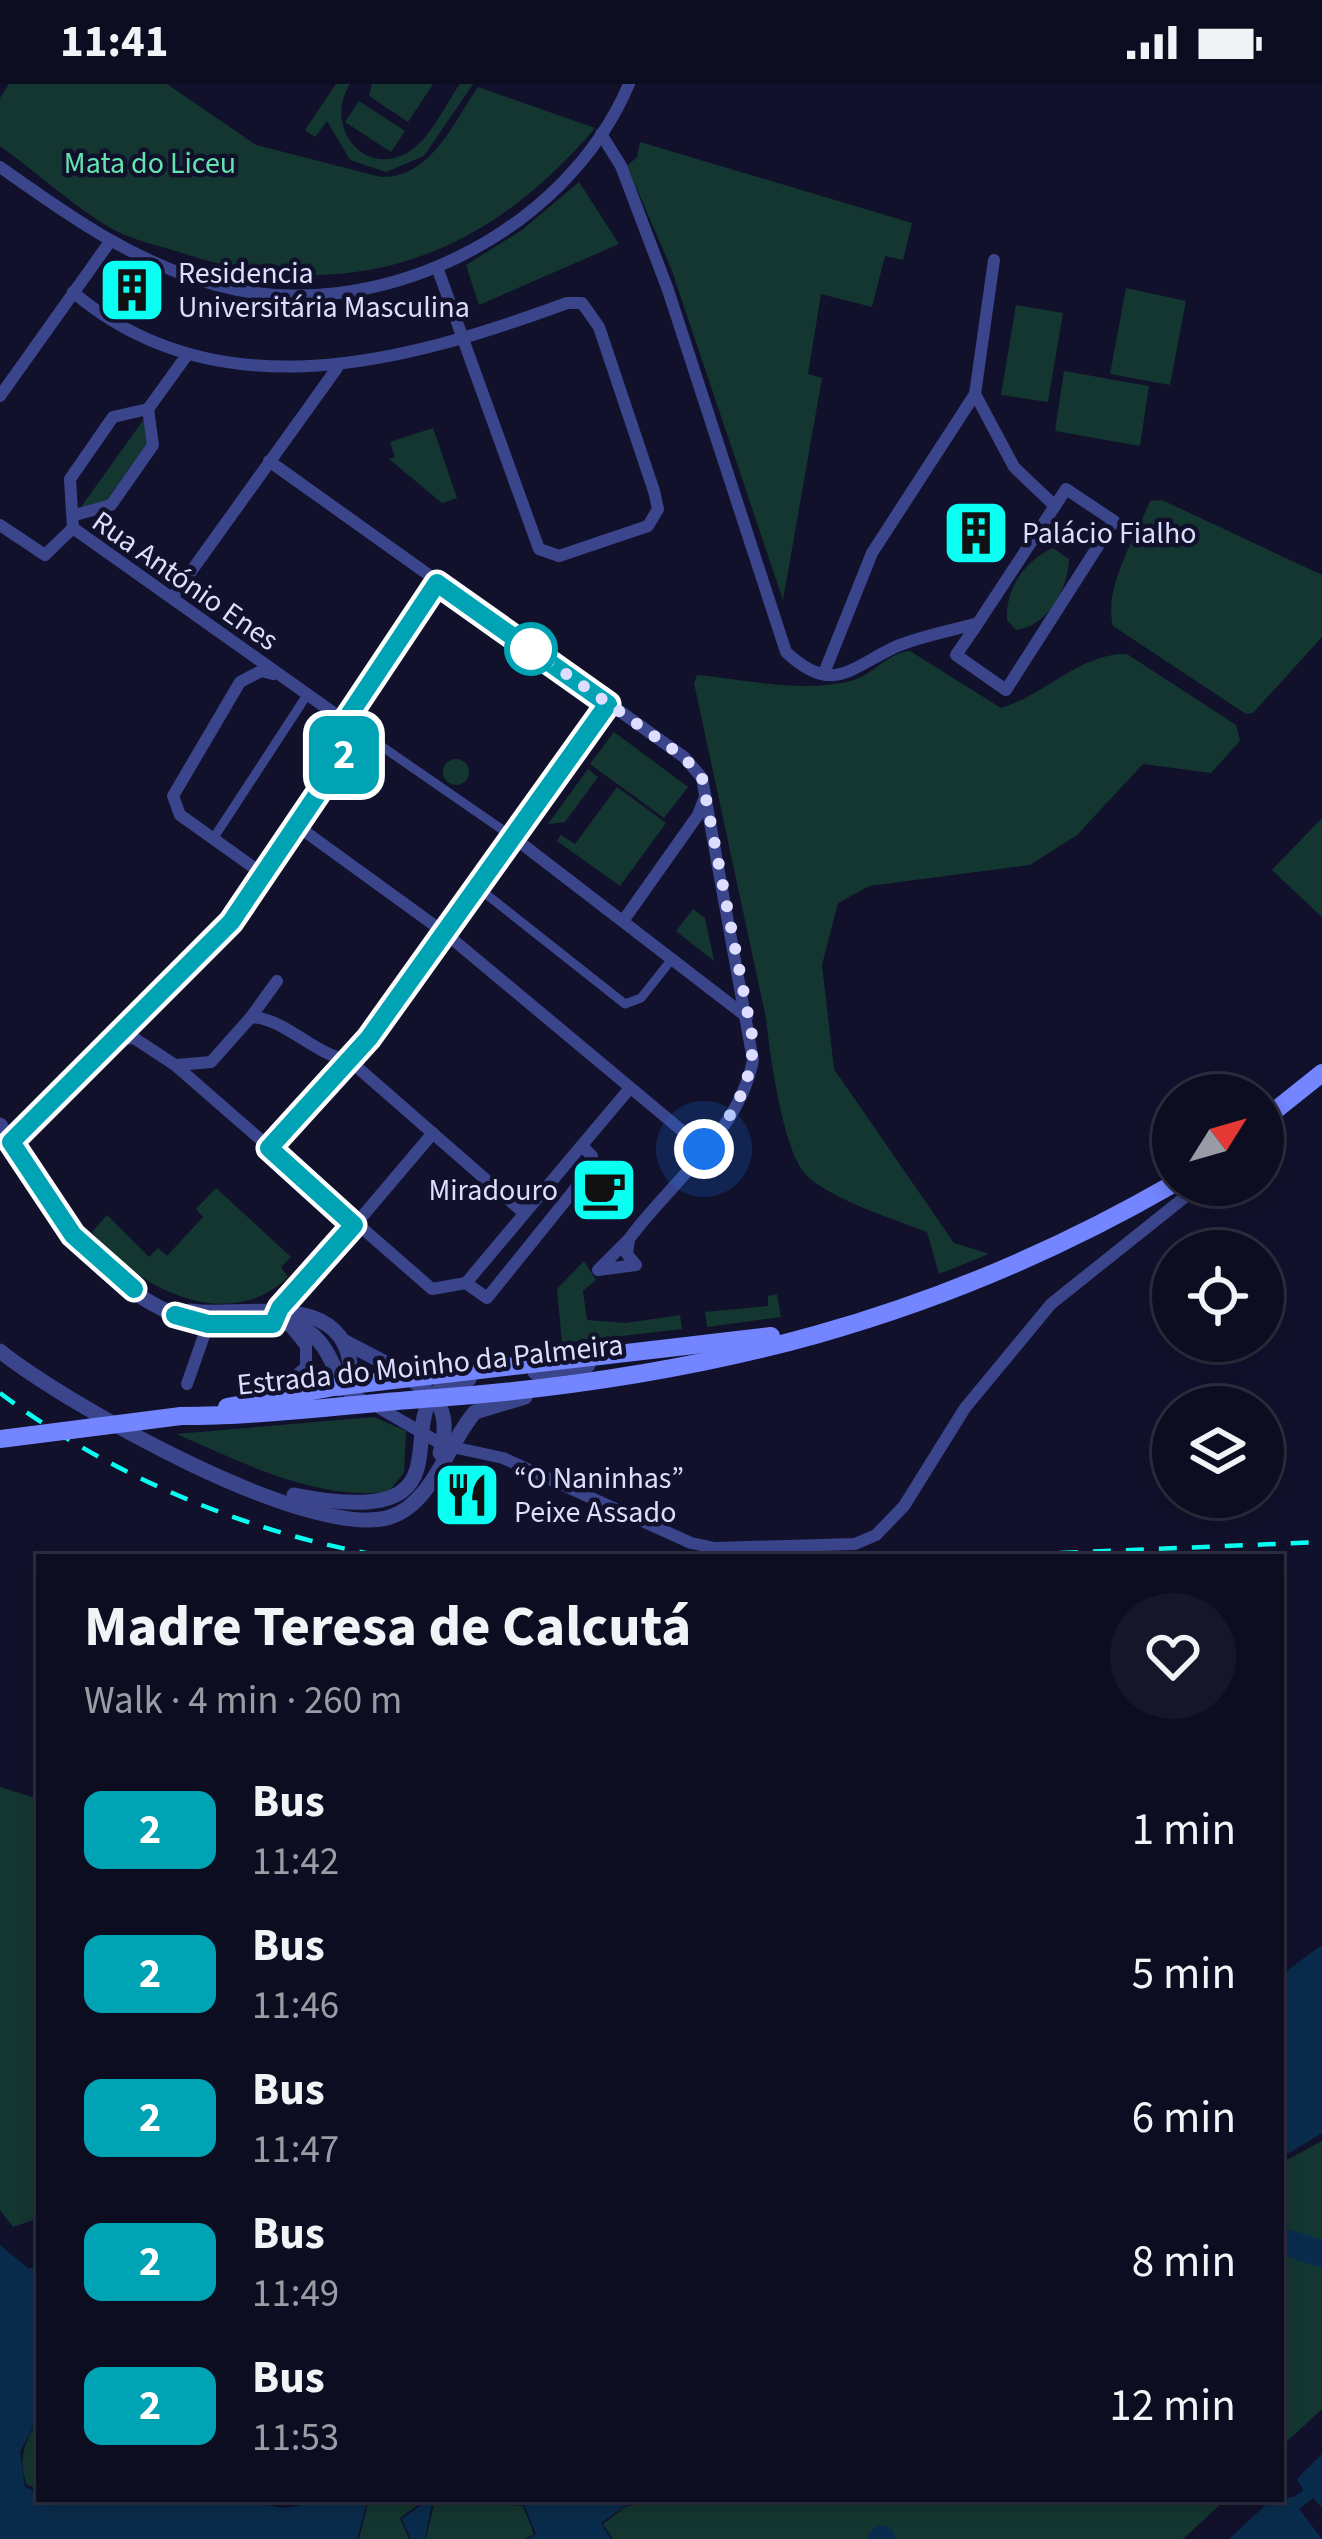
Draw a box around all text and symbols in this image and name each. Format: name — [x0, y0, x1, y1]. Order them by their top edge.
text: 11:41 — [60, 10, 169, 74]
park label: Mata do Liceu — [64, 142, 236, 185]
place label: Residencia Universitária Masculina — [178, 252, 470, 329]
building icon: Residencia Universitária Masculina — [97, 255, 167, 325]
building icon: Palácio Fialho — [941, 498, 1011, 568]
street label: Rua António Enes — [83, 501, 287, 661]
place label: Palácio Fialho — [1022, 512, 1196, 555]
unlabelled marker — [506, 624, 556, 674]
line badge: 2 — [305, 716, 383, 794]
text: 2 — [333, 725, 355, 785]
north arrow — [1152, 1074, 1284, 1206]
map controls — [1152, 1074, 1284, 1518]
your location — [674, 1119, 734, 1179]
cafe icon: Miradouro — [569, 1155, 639, 1225]
place label: Miradouro — [428, 1169, 558, 1212]
button: locate — [1152, 1230, 1284, 1362]
street label: Estrada do Moinho da Palmeira — [235, 1323, 625, 1407]
button: layers — [1152, 1386, 1284, 1518]
place label: “O Naninhas” Peixe Assado — [514, 1457, 684, 1534]
restaurant icon: “O Naninhas” Peixe Assado — [432, 1460, 502, 1530]
text: Madre Teresa de Calcutá — [84, 1587, 691, 1668]
button: heart — [1110, 1593, 1236, 1719]
text: Walk · 4 min · 260 m — [84, 1673, 402, 1729]
text: Bus — [252, 1770, 325, 1834]
text: 1 min — [1132, 1798, 1236, 1862]
text: 2 — [139, 1800, 161, 1860]
text: 11:42 — [252, 1834, 339, 1890]
text: Bus — [252, 1914, 325, 1978]
text: 5 min — [1132, 1942, 1236, 2006]
text: 2 — [139, 1944, 161, 2004]
text: 11:46 — [252, 1978, 339, 2034]
text: Bus — [252, 2058, 325, 2122]
text: 6 min — [1132, 2086, 1236, 2150]
text: 2 — [139, 2088, 161, 2148]
text: 11:47 — [252, 2122, 339, 2178]
text: Bus — [252, 2202, 325, 2266]
text: 8 min — [1132, 2230, 1236, 2294]
text: 2 — [139, 2232, 161, 2292]
text: 11:49 — [252, 2266, 339, 2322]
text: Bus — [252, 2346, 325, 2410]
text: 12 min — [1109, 2374, 1236, 2438]
text: 2 — [139, 2376, 161, 2436]
text: 11:53 — [252, 2410, 339, 2466]

